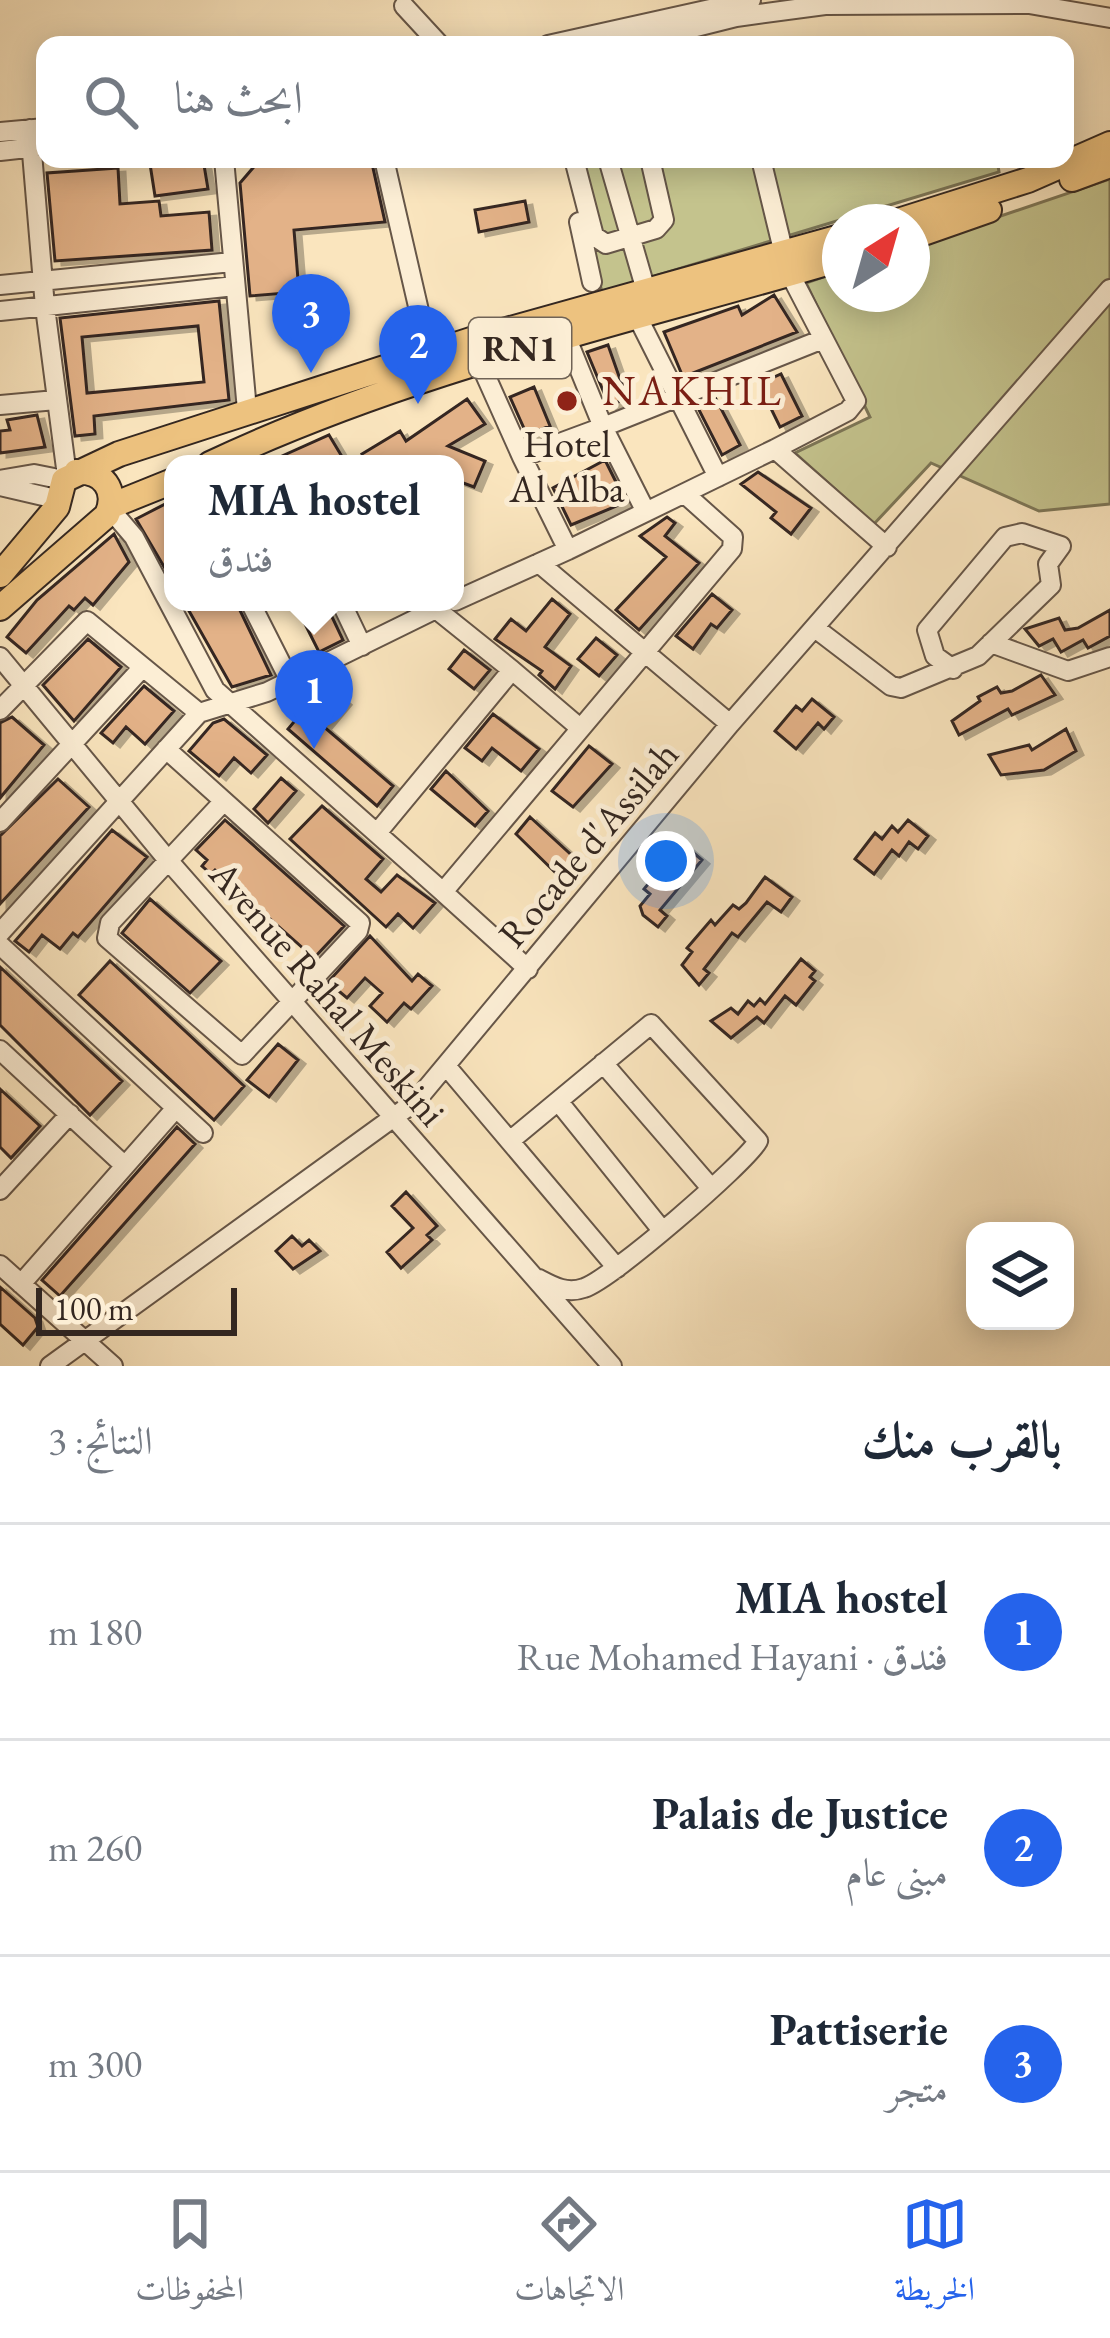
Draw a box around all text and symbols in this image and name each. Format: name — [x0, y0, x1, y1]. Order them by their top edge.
search box — [36, 36, 1074, 168]
text: ابحث هنا — [174, 68, 303, 126]
icon: search — [78, 69, 144, 135]
north arrow — [822, 204, 930, 312]
pin: 3 — [272, 274, 350, 373]
pin: 2 — [379, 305, 457, 404]
road number: RN1 — [469, 318, 571, 378]
district label: NAKHIL — [602, 363, 784, 418]
marker: Hotel Al Alba — [554, 388, 580, 414]
place label: Hotel Al Alba — [508, 418, 625, 514]
popup — [164, 455, 464, 611]
text: MIA hostel — [207, 470, 421, 528]
text: فندق — [207, 533, 274, 584]
pin: 1 — [275, 650, 353, 749]
street label: Rocade d'Assilah — [487, 730, 689, 958]
your location — [636, 831, 696, 891]
street label: Avenue Rahal Meskini — [198, 849, 457, 1137]
map controls — [966, 1222, 1074, 1330]
button: layers — [966, 1222, 1074, 1330]
scale bar — [36, 1282, 237, 1335]
text: 100 m — [54, 1287, 134, 1330]
text: بالقرب منك — [861, 1406, 1062, 1472]
text: النتائج: 3 — [48, 1415, 153, 1466]
text: MIA hostel — [735, 1568, 948, 1626]
text: 180 m — [48, 1606, 142, 1657]
text: 1 — [1013, 1606, 1033, 1657]
text: فندق · Rue Mohamed Hayani — [517, 1631, 948, 1682]
text: Palais de Justice — [652, 1784, 948, 1842]
text: 260 m — [48, 1822, 142, 1873]
text: 2 — [1013, 1822, 1033, 1873]
text: مبنى عام — [845, 1847, 948, 1898]
text: Pattiserie — [769, 2000, 948, 2058]
text: 300 m — [48, 2038, 142, 2089]
text: 3 — [1013, 2038, 1033, 2089]
text: متجر — [886, 2063, 948, 2114]
tab: المحفوظات — [135, 2191, 244, 2321]
tab: الاتجاهات — [514, 2191, 624, 2321]
tab: الخريطة — [895, 2191, 975, 2321]

